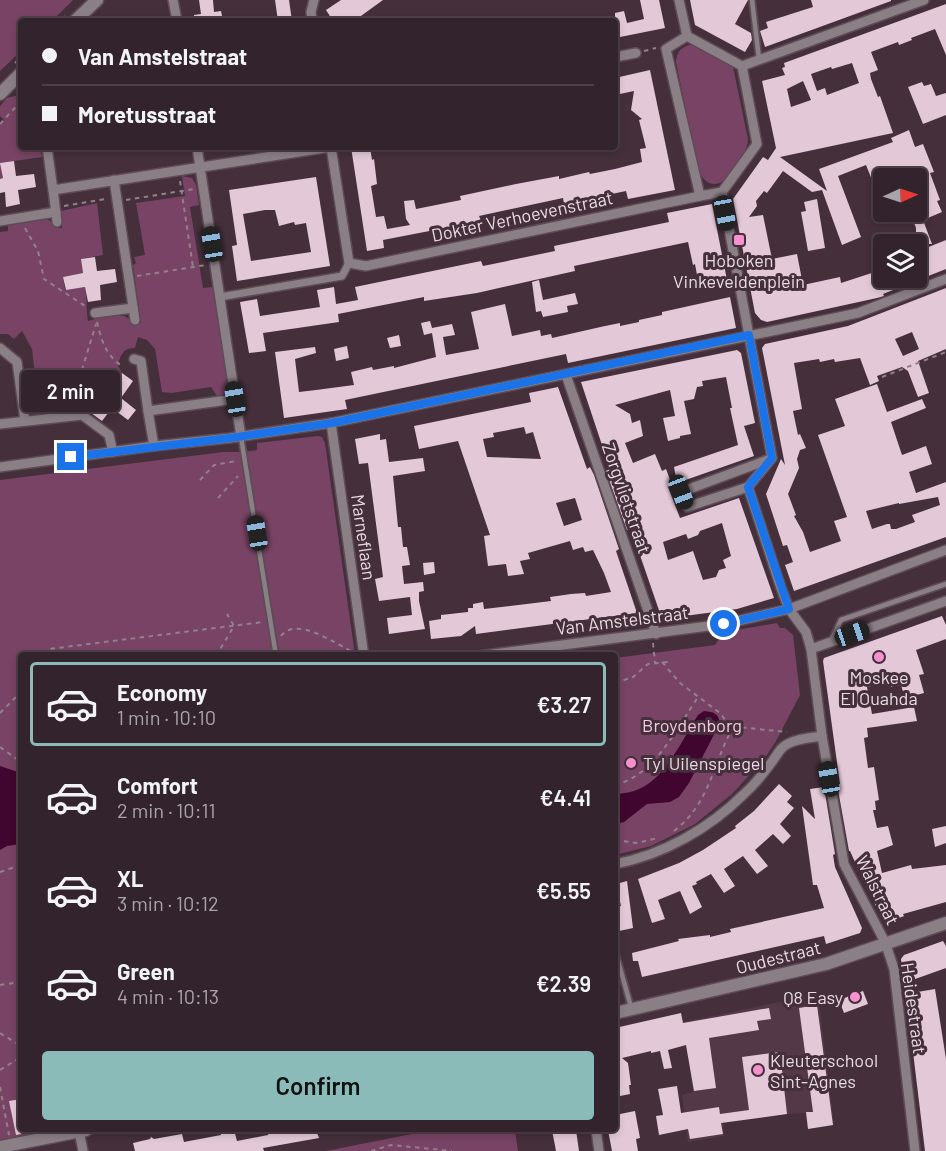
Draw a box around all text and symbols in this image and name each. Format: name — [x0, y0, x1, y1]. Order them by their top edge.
text: Van Amstelstraat — [78, 43, 247, 69]
text: Moretusstraat — [78, 101, 216, 127]
north arrow — [873, 168, 927, 222]
map controls — [873, 168, 927, 288]
street label: Dokter Verhoevenstraat — [429, 186, 615, 246]
car — [713, 194, 737, 232]
car — [200, 225, 224, 263]
marker: Hoboken Vinkeveldenplein — [732, 233, 746, 247]
button: layers — [873, 234, 927, 288]
place label: Hoboken Vinkeveldenplein — [673, 249, 805, 292]
callout: 2 min — [22, 370, 121, 412]
text: 2 min — [47, 379, 94, 403]
car — [223, 380, 247, 418]
street label: Zorgvlietstraat — [598, 440, 656, 556]
route end — [57, 443, 84, 470]
car — [666, 472, 696, 512]
street label: Marneflaan — [347, 493, 381, 581]
car — [245, 514, 269, 552]
street label: Van Amstelstraat — [555, 601, 689, 639]
route start — [710, 610, 737, 637]
car — [832, 620, 872, 648]
marker: Moskee El Ouahda — [872, 650, 886, 664]
place label: Moskee El Ouahda — [840, 666, 918, 709]
icon: car — [45, 677, 99, 731]
text: Economy — [117, 679, 207, 705]
text: €3.27 — [536, 691, 591, 717]
text: 1 min · 10:10 — [117, 705, 216, 729]
park label: Broydenborg — [642, 714, 742, 736]
place label: Tyl Uilenspiegel — [643, 752, 765, 774]
marker: Tyl Uilenspiegel — [624, 756, 638, 770]
car — [817, 760, 841, 798]
icon: car — [45, 770, 99, 824]
text: Comfort — [117, 772, 198, 798]
text: €4.41 — [540, 784, 591, 810]
text: 2 min · 10:11 — [117, 798, 215, 822]
street label: Walstraat — [852, 852, 904, 928]
icon: car — [45, 863, 99, 917]
text: XL — [117, 865, 143, 891]
text: €5.55 — [536, 877, 591, 903]
text: 3 min · 10:12 — [117, 891, 219, 915]
street label: Oudestraat — [733, 936, 823, 978]
icon: car — [45, 956, 99, 1010]
text: Green — [117, 958, 175, 984]
street label: Heidestraat — [897, 961, 931, 1055]
text: €2.39 — [536, 970, 591, 996]
text: 4 min · 10:13 — [117, 984, 219, 1008]
place label: Q8 Easy — [783, 986, 843, 1008]
marker: Q8 Easy — [848, 990, 862, 1004]
place label: Kleuterschool Sint-Agnes — [770, 1049, 878, 1092]
button: Confirm — [42, 1051, 594, 1120]
marker: Kleuterschool Sint-Agnes — [751, 1063, 765, 1077]

